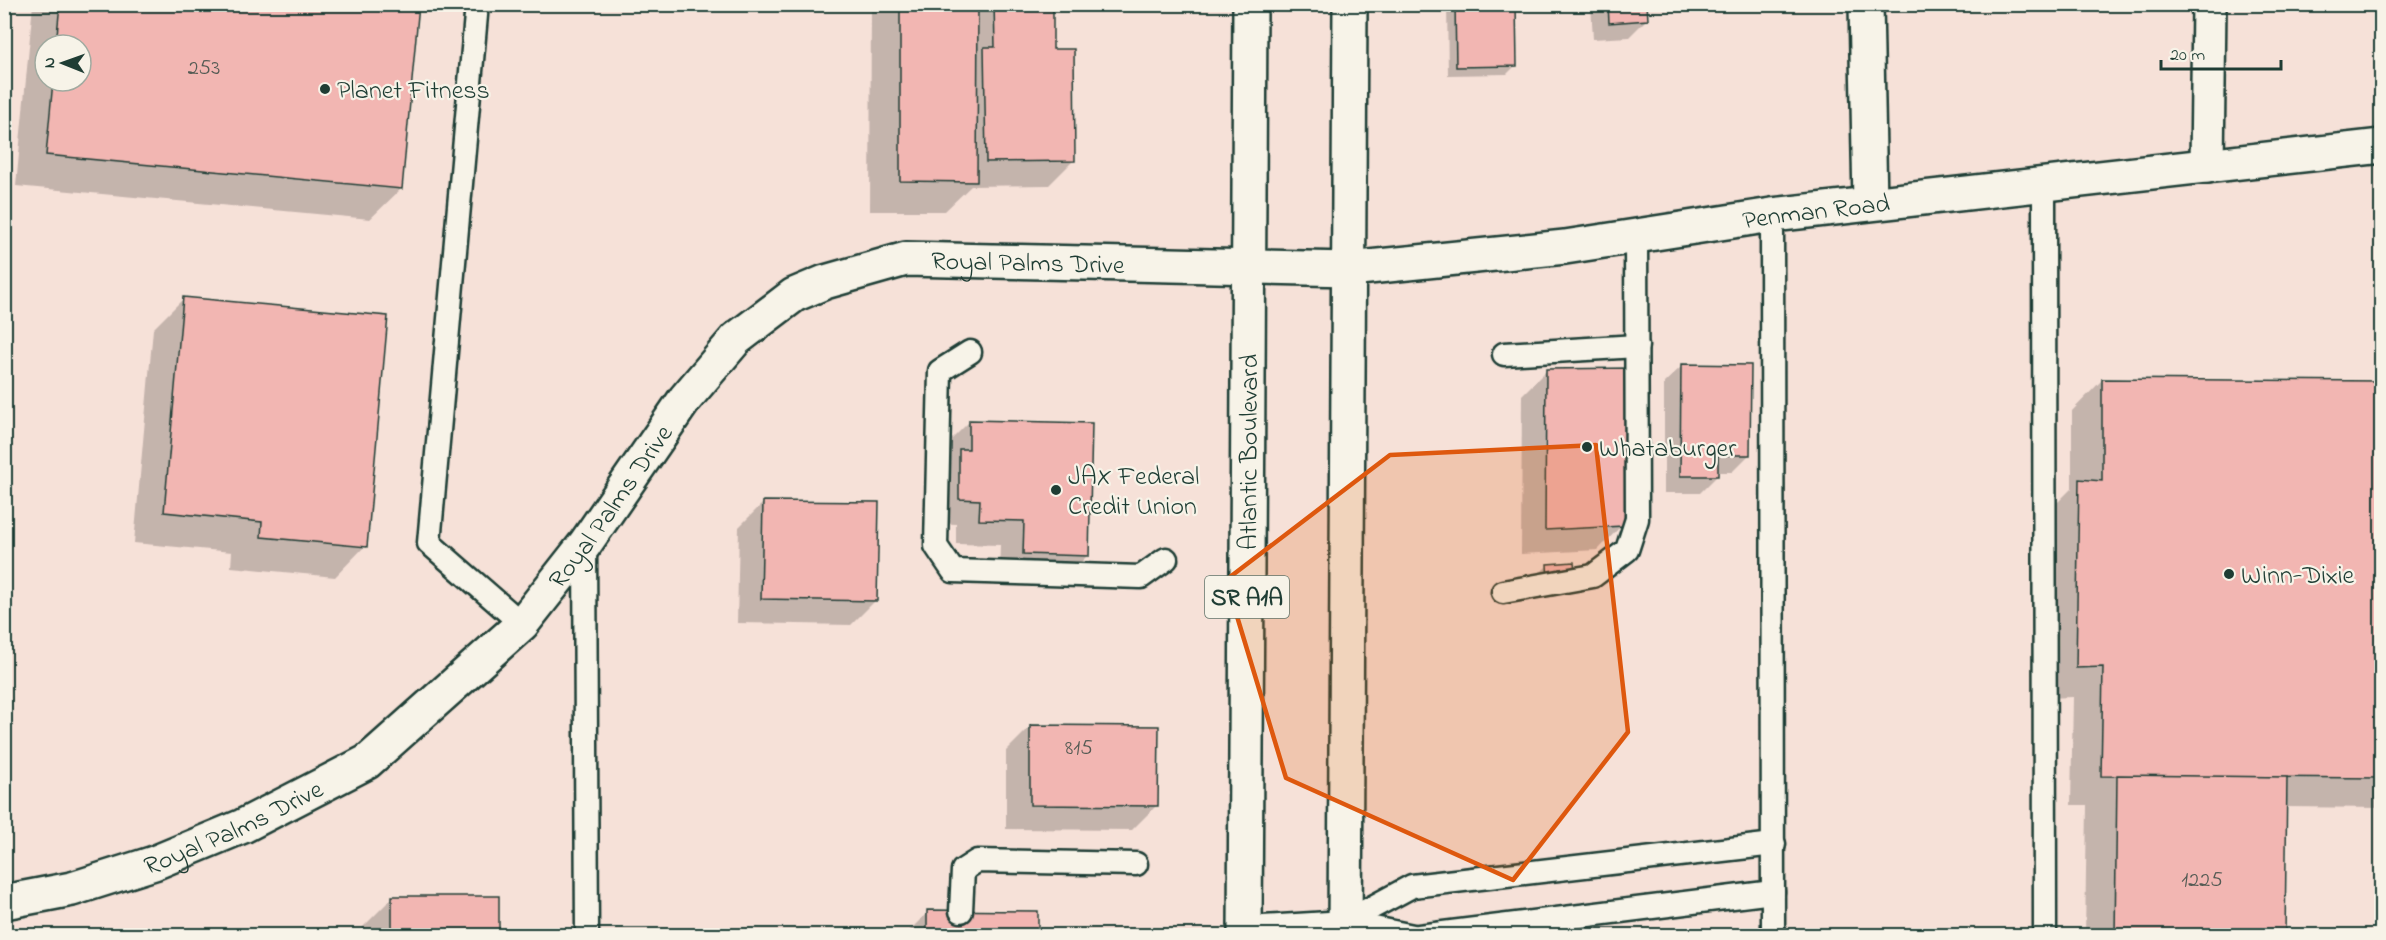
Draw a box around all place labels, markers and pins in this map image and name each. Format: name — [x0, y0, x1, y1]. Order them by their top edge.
place label: Planet Fitness — [337, 73, 490, 111]
marker: Planet Fitness — [318, 82, 332, 96]
place label: Whataburger — [1599, 431, 1737, 469]
marker: Whataburger — [1580, 440, 1594, 454]
place label: JAX Federal Credit Union — [1068, 459, 1199, 527]
marker: JAX Federal Credit Union — [1049, 483, 1063, 497]
place label: Winn-Dixie — [2241, 558, 2355, 596]
marker: Winn-Dixie — [2222, 567, 2236, 581]

